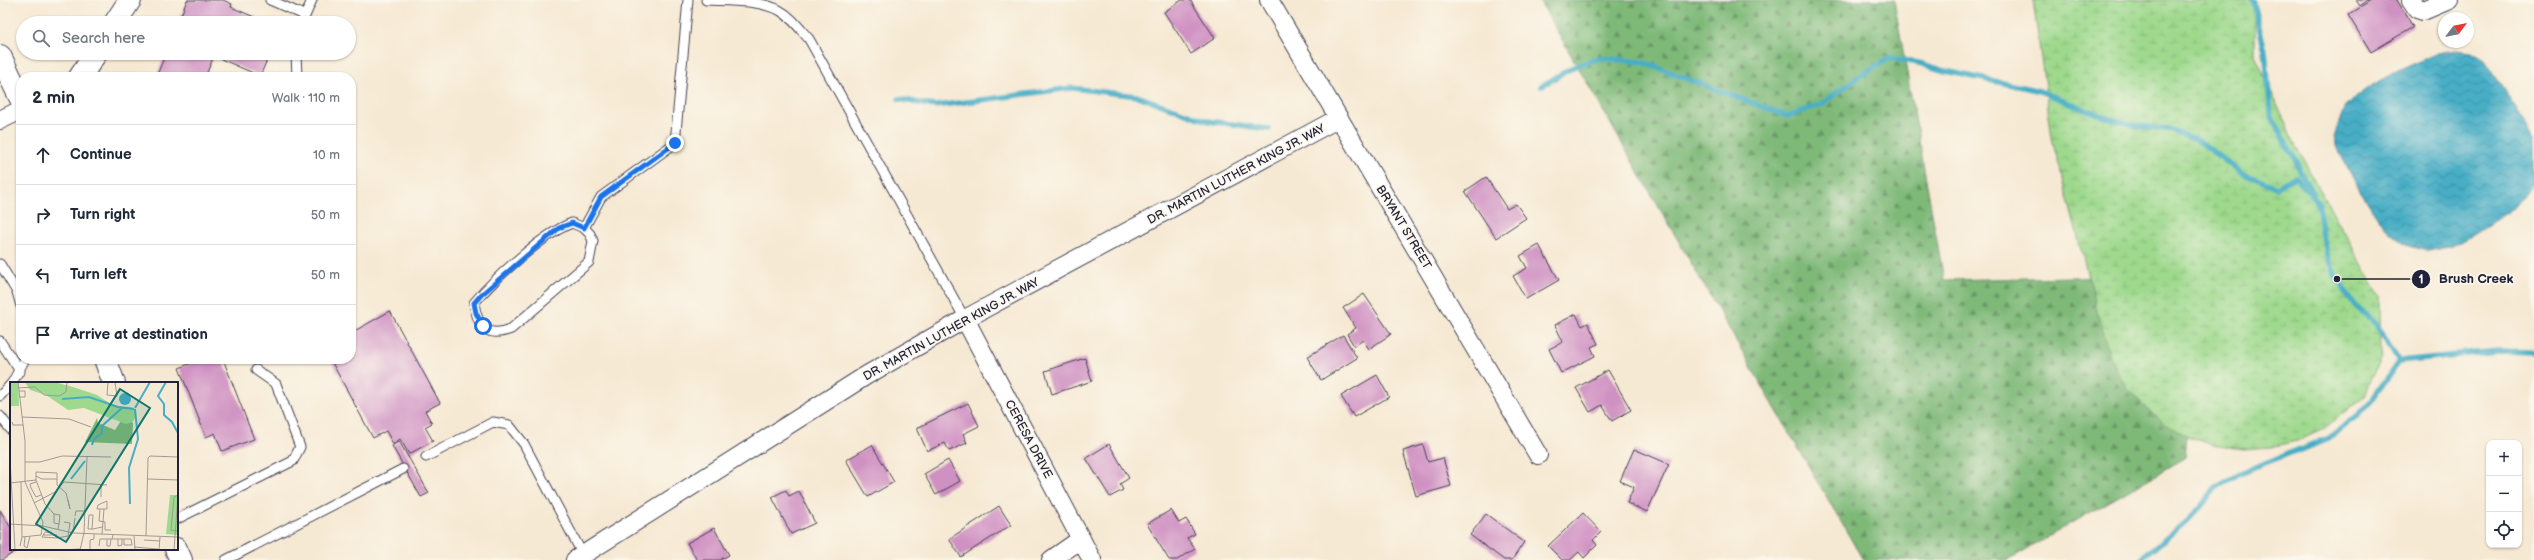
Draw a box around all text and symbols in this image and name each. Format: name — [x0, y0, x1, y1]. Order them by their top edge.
north arrow — [2438, 12, 2474, 48]
search box — [16, 16, 356, 60]
icon: search — [30, 27, 52, 49]
text: Search here — [62, 29, 145, 48]
text: 2 min — [32, 88, 75, 108]
text: Walk · 110 m — [272, 90, 340, 106]
street label: DR. MARTIN LUTHER KING JR. WAY — [1145, 121, 1328, 228]
route end — [666, 134, 684, 152]
icon: ahead — [32, 144, 54, 166]
text: Continue — [70, 145, 132, 164]
text: 10 m — [313, 147, 340, 163]
street label: BRYANT STREET — [1373, 183, 1435, 273]
icon: right — [32, 204, 54, 226]
text: Turn right — [70, 205, 135, 224]
text: 50 m — [311, 207, 340, 223]
icon: left — [32, 264, 54, 286]
text: Turn left — [70, 265, 127, 284]
callout: Brush Creek — [2411, 266, 2522, 291]
text: 50 m — [311, 267, 340, 283]
text: Brush Creek — [2439, 271, 2513, 287]
text: 1 — [2418, 272, 2424, 287]
street label: DR. MARTIN LUTHER KING JR. WAY — [861, 274, 1043, 384]
route start — [474, 317, 492, 335]
icon: arrive — [32, 324, 54, 346]
text: Arrive at destination — [70, 325, 208, 344]
inset map — [10, 382, 178, 550]
street label: CERESA DRIVE — [1002, 397, 1056, 481]
map controls — [2486, 440, 2522, 548]
button: + — [2486, 440, 2522, 476]
button: − — [2486, 476, 2522, 512]
button: locate — [2486, 512, 2522, 548]

